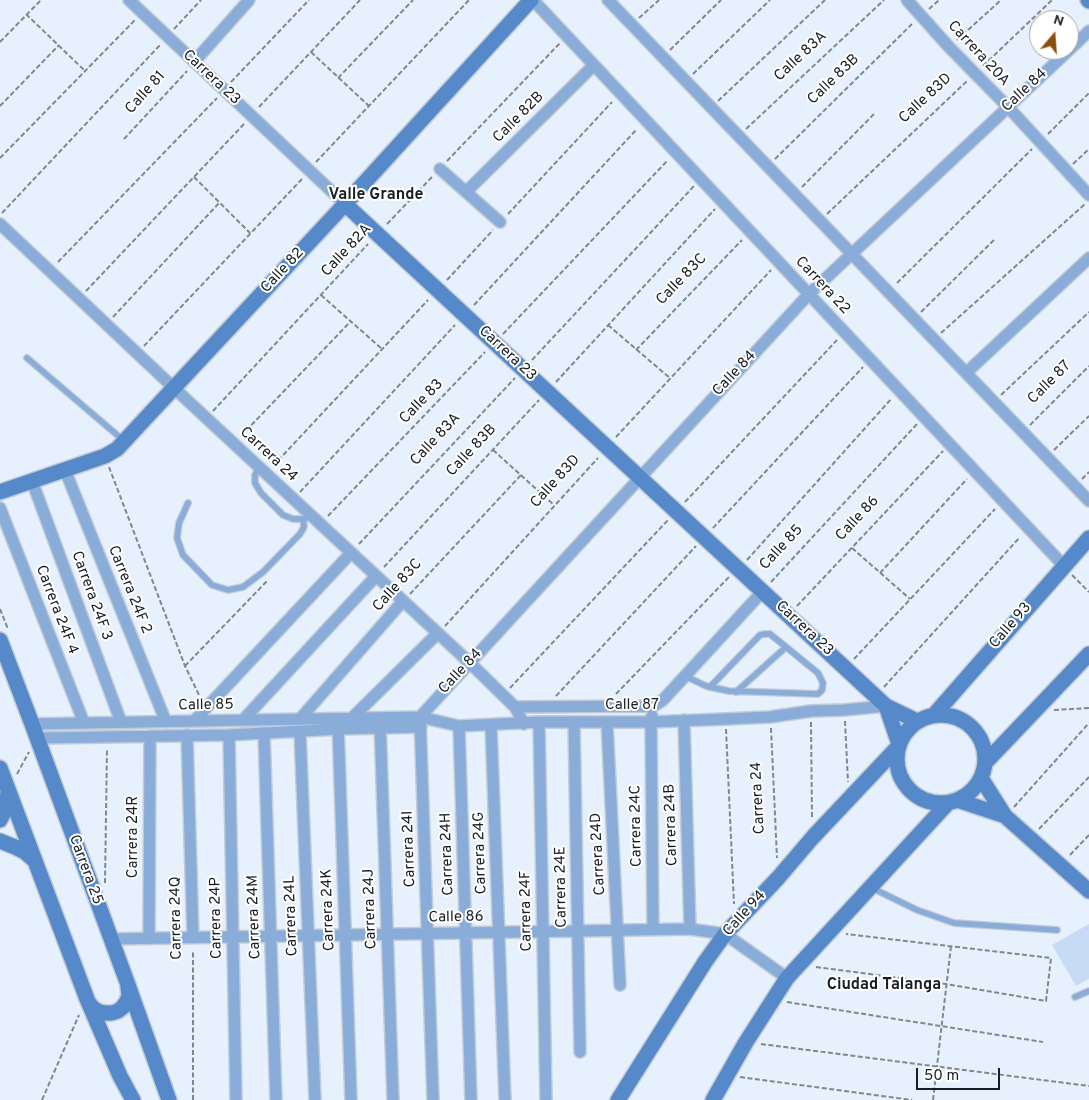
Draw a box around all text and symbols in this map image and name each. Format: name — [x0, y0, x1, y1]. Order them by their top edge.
north arrow — [1029, 10, 1079, 60]
text: N — [1051, 12, 1066, 31]
street label: Carrera 20A — [943, 18, 1013, 90]
street label: Calle 83A — [771, 28, 831, 86]
street label: Carrera 23 — [178, 47, 244, 109]
street label: Calle 83B — [804, 51, 864, 109]
street label: Calle 84 — [999, 65, 1051, 117]
street label: Calle 81 — [122, 68, 170, 118]
street label: Calle 83D — [896, 70, 956, 128]
street label: Calle 82B — [490, 89, 548, 147]
district label: Valle Grande — [329, 186, 423, 206]
street label: Calle 82A — [318, 221, 376, 281]
street label: Calle 82 — [258, 245, 308, 297]
street label: Calle 83C — [653, 250, 711, 310]
street label: Carrera 22 — [791, 253, 853, 319]
street label: Carrera 23 — [474, 323, 540, 385]
street label: Calle 84 — [709, 348, 761, 400]
street label: Calle 87 — [1025, 358, 1075, 408]
street label: Calle 83 — [396, 376, 448, 428]
street label: Calle 83A — [407, 410, 465, 470]
street label: Calle 83B — [443, 421, 501, 481]
street label: Carrera 24 — [235, 424, 301, 486]
street label: Calle 83D — [527, 452, 585, 512]
street label: Calle 86 — [833, 493, 883, 545]
street label: Calle 85 — [756, 522, 808, 574]
street label: Carrera 24F 2 — [103, 543, 155, 637]
street label: Carrera 24F 3 — [67, 549, 115, 643]
street label: Calle 83C — [370, 556, 426, 616]
street label: Carrera 24F 4 — [31, 563, 81, 657]
street label: Carrera 23 — [771, 598, 837, 660]
street label: Calle 93 — [986, 599, 1036, 653]
street label: Calle 84 — [435, 646, 487, 698]
street label: Calle 85 — [178, 697, 234, 715]
street label: Calle 87 — [605, 697, 659, 715]
street label: Carrera 24 — [748, 761, 770, 835]
street label: Carrera 24B — [662, 784, 682, 866]
street label: Carrera 24C — [627, 785, 647, 867]
street label: Carrera 24R — [125, 796, 143, 878]
street label: Carrera 24I — [400, 810, 420, 888]
street label: Carrera 24G — [471, 811, 491, 895]
street label: Carrera 24H — [438, 812, 458, 896]
street label: Carrera 24D — [588, 812, 610, 896]
street label: Carrera 25 — [64, 833, 106, 907]
street label: Carrera 24E — [552, 846, 572, 928]
street label: Carrera 24K — [319, 868, 339, 952]
street label: Carrera 24J — [361, 868, 381, 950]
street label: Carrera 24F — [517, 870, 537, 952]
street label: Carrera 24M — [245, 874, 265, 960]
street label: Carrera 24L — [282, 875, 302, 957]
street label: Carrera 24Q — [167, 876, 187, 960]
street label: Carrera 24P — [207, 877, 227, 959]
street label: Calle 94 — [720, 887, 770, 941]
street label: Calle 86 — [428, 909, 484, 927]
district label: Ciudad Talanga — [827, 976, 941, 996]
scale bar — [919, 1058, 1003, 1090]
text: 50 m — [924, 1067, 959, 1086]

